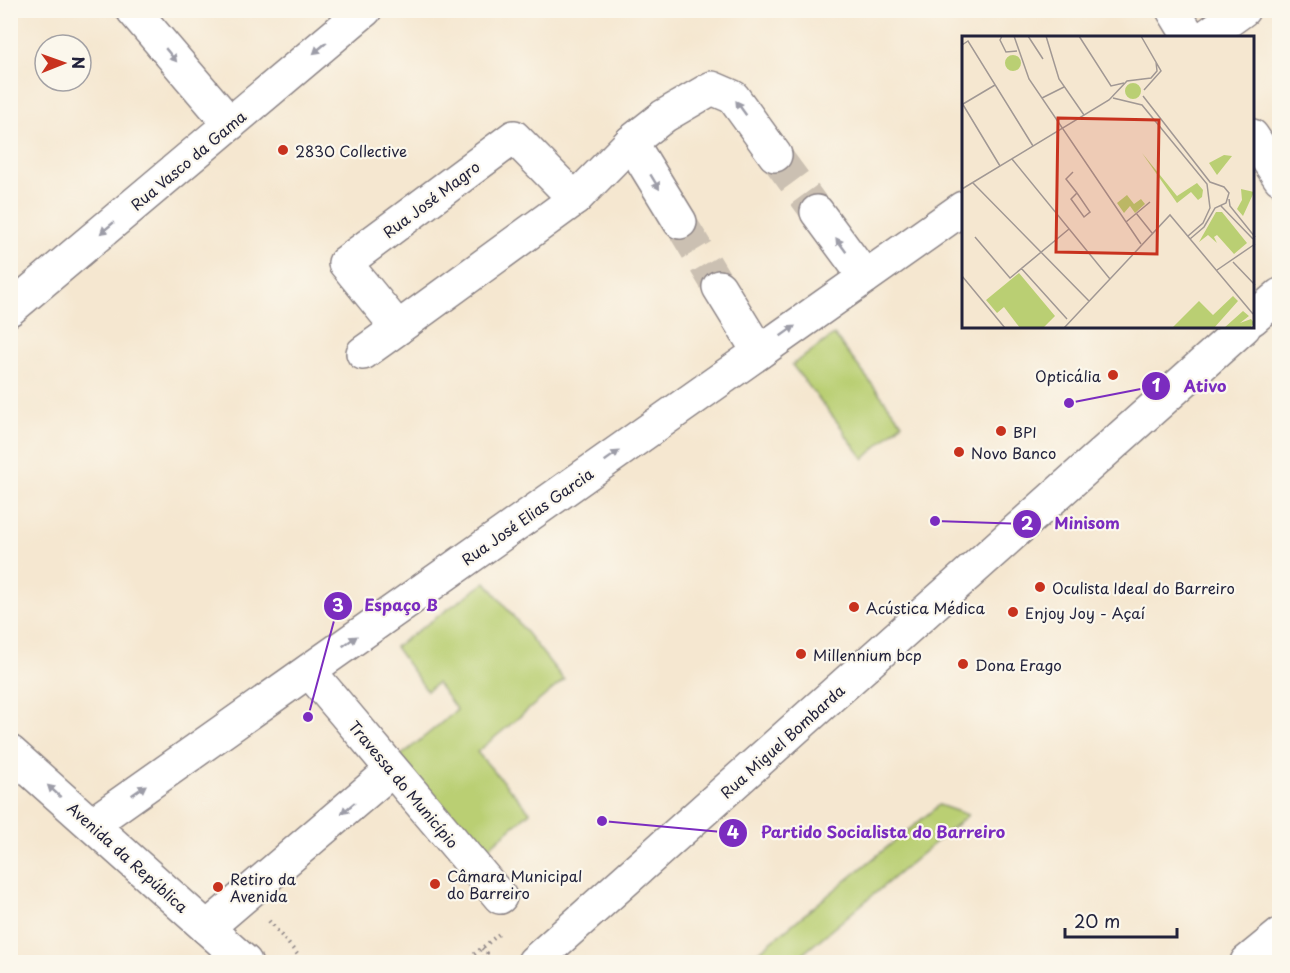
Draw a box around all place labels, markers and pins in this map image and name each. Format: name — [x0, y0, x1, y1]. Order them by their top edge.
place label: 2830 Collective — [295, 139, 407, 162]
marker: 2830 Collective — [276, 143, 290, 157]
place label: Opticália — [1035, 364, 1102, 387]
marker: Opticália — [1106, 368, 1120, 382]
callout: Ativo — [1141, 369, 1238, 403]
place label: BPI — [1013, 420, 1037, 443]
marker: BPI — [994, 424, 1008, 438]
place label: Novo Banco — [971, 441, 1056, 464]
marker: Novo Banco — [952, 445, 966, 459]
callout: Minisom — [1012, 507, 1131, 541]
place label: Oculista Ideal do Barreiro — [1052, 576, 1235, 599]
marker: Oculista Ideal do Barreiro — [1033, 580, 1047, 594]
callout: Espaço B — [323, 589, 450, 623]
place label: Acústica Médica — [866, 596, 985, 619]
marker: Acústica Médica — [847, 600, 861, 614]
place label: Enjoy Joy - Açaí — [1025, 601, 1146, 624]
marker: Enjoy Joy - Açaí — [1006, 605, 1020, 619]
place label: Millennium bcp — [813, 643, 922, 666]
marker: Millennium bcp — [794, 647, 808, 661]
place label: Dona Erago — [975, 653, 1062, 676]
marker: Dona Erago — [956, 657, 970, 671]
callout: Partido Socialista do Barreiro — [718, 816, 1018, 850]
place label: Câmara Municipal do Barreiro — [447, 864, 582, 904]
place label: Retiro da Avenida — [230, 867, 296, 907]
marker: Câmara Municipal do Barreiro — [428, 877, 442, 891]
marker: Retiro da Avenida — [211, 880, 225, 894]

